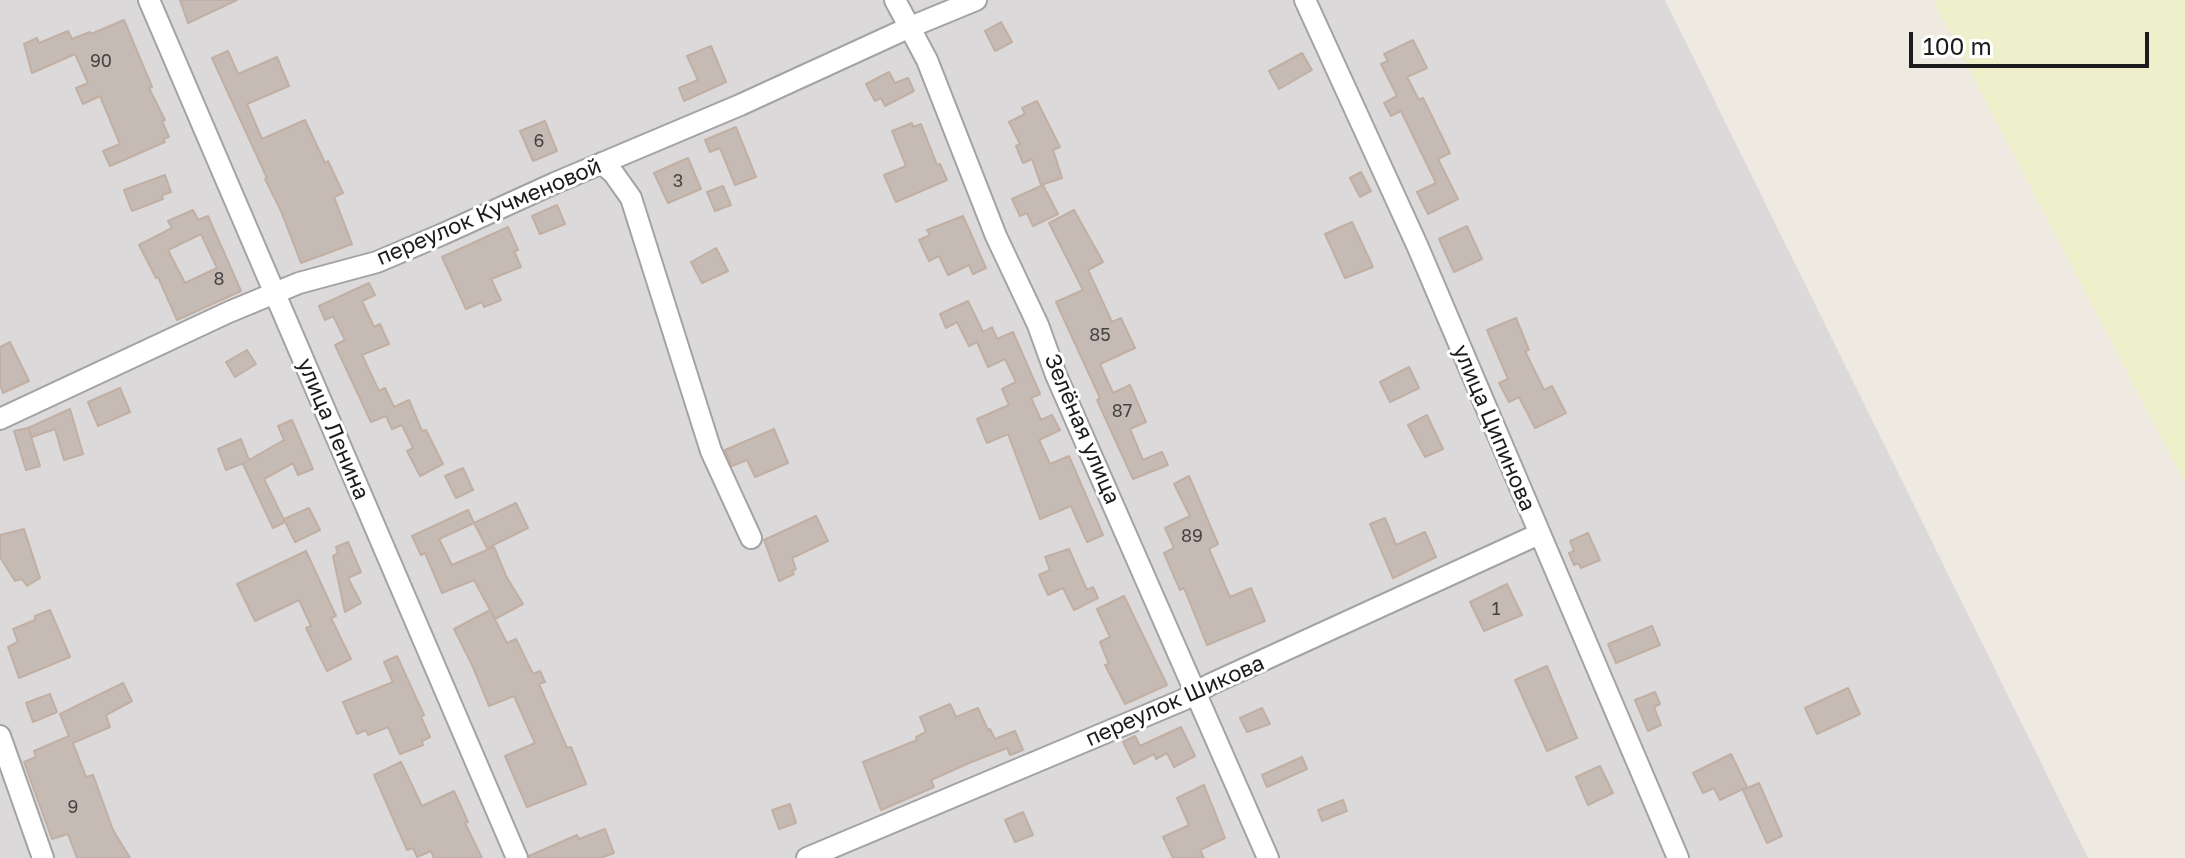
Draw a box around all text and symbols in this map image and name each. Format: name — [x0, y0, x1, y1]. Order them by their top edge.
scale bar — [1913, 16, 2153, 66]
text: 100 m — [1923, 31, 1992, 60]
house number: 90 — [90, 50, 112, 72]
house number: 6 — [534, 130, 544, 152]
street label: переулок Кучменовой — [373, 153, 605, 271]
house number: 3 — [673, 170, 683, 192]
house number: 8 — [214, 268, 224, 290]
house number: 85 — [1089, 324, 1111, 346]
street label: улица Ципинова — [1447, 341, 1541, 515]
street label: Зелёная улица — [1038, 350, 1126, 508]
street label: улица Ленина — [291, 354, 375, 504]
house number: 87 — [1112, 400, 1132, 422]
house number: 89 — [1181, 525, 1203, 547]
house number: 1 — [1492, 598, 1500, 620]
street label: переулок Шикова — [1082, 650, 1268, 752]
house number: 9 — [68, 796, 78, 818]

